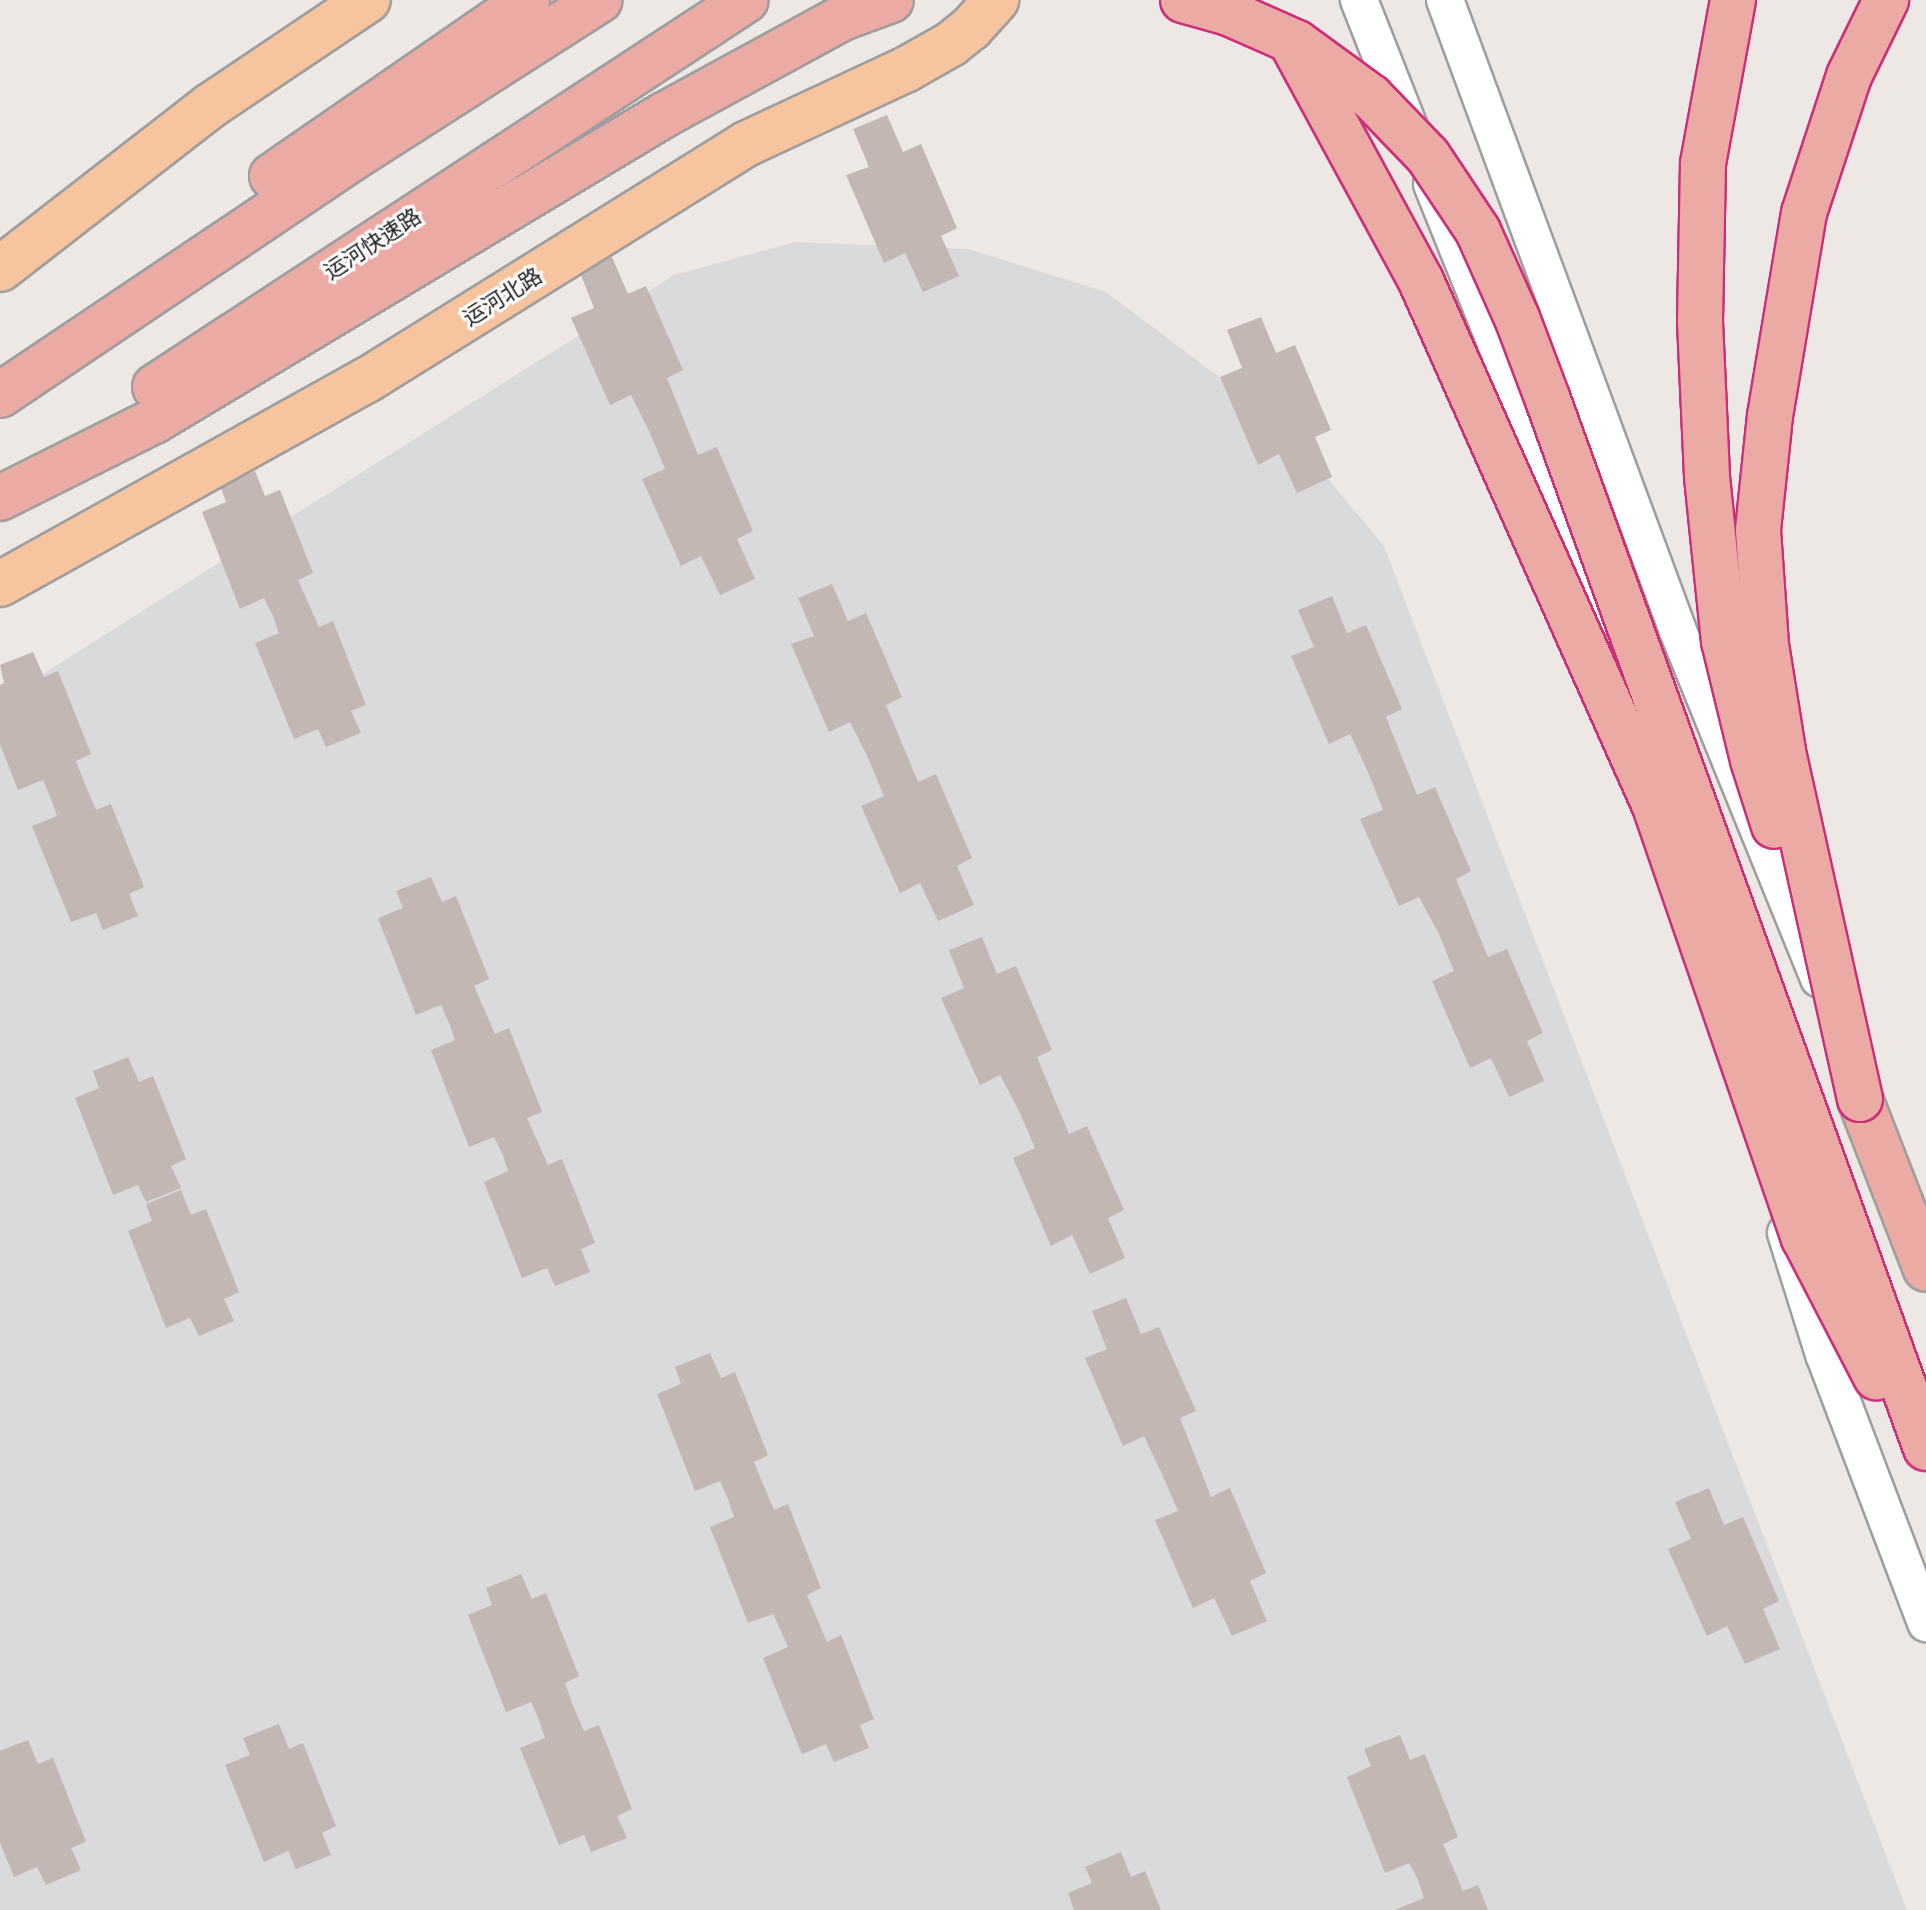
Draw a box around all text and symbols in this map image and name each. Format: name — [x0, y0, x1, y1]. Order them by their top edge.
street label: 运河快速路 — [319, 202, 425, 284]
street label: 运河北路 — [458, 261, 546, 331]

